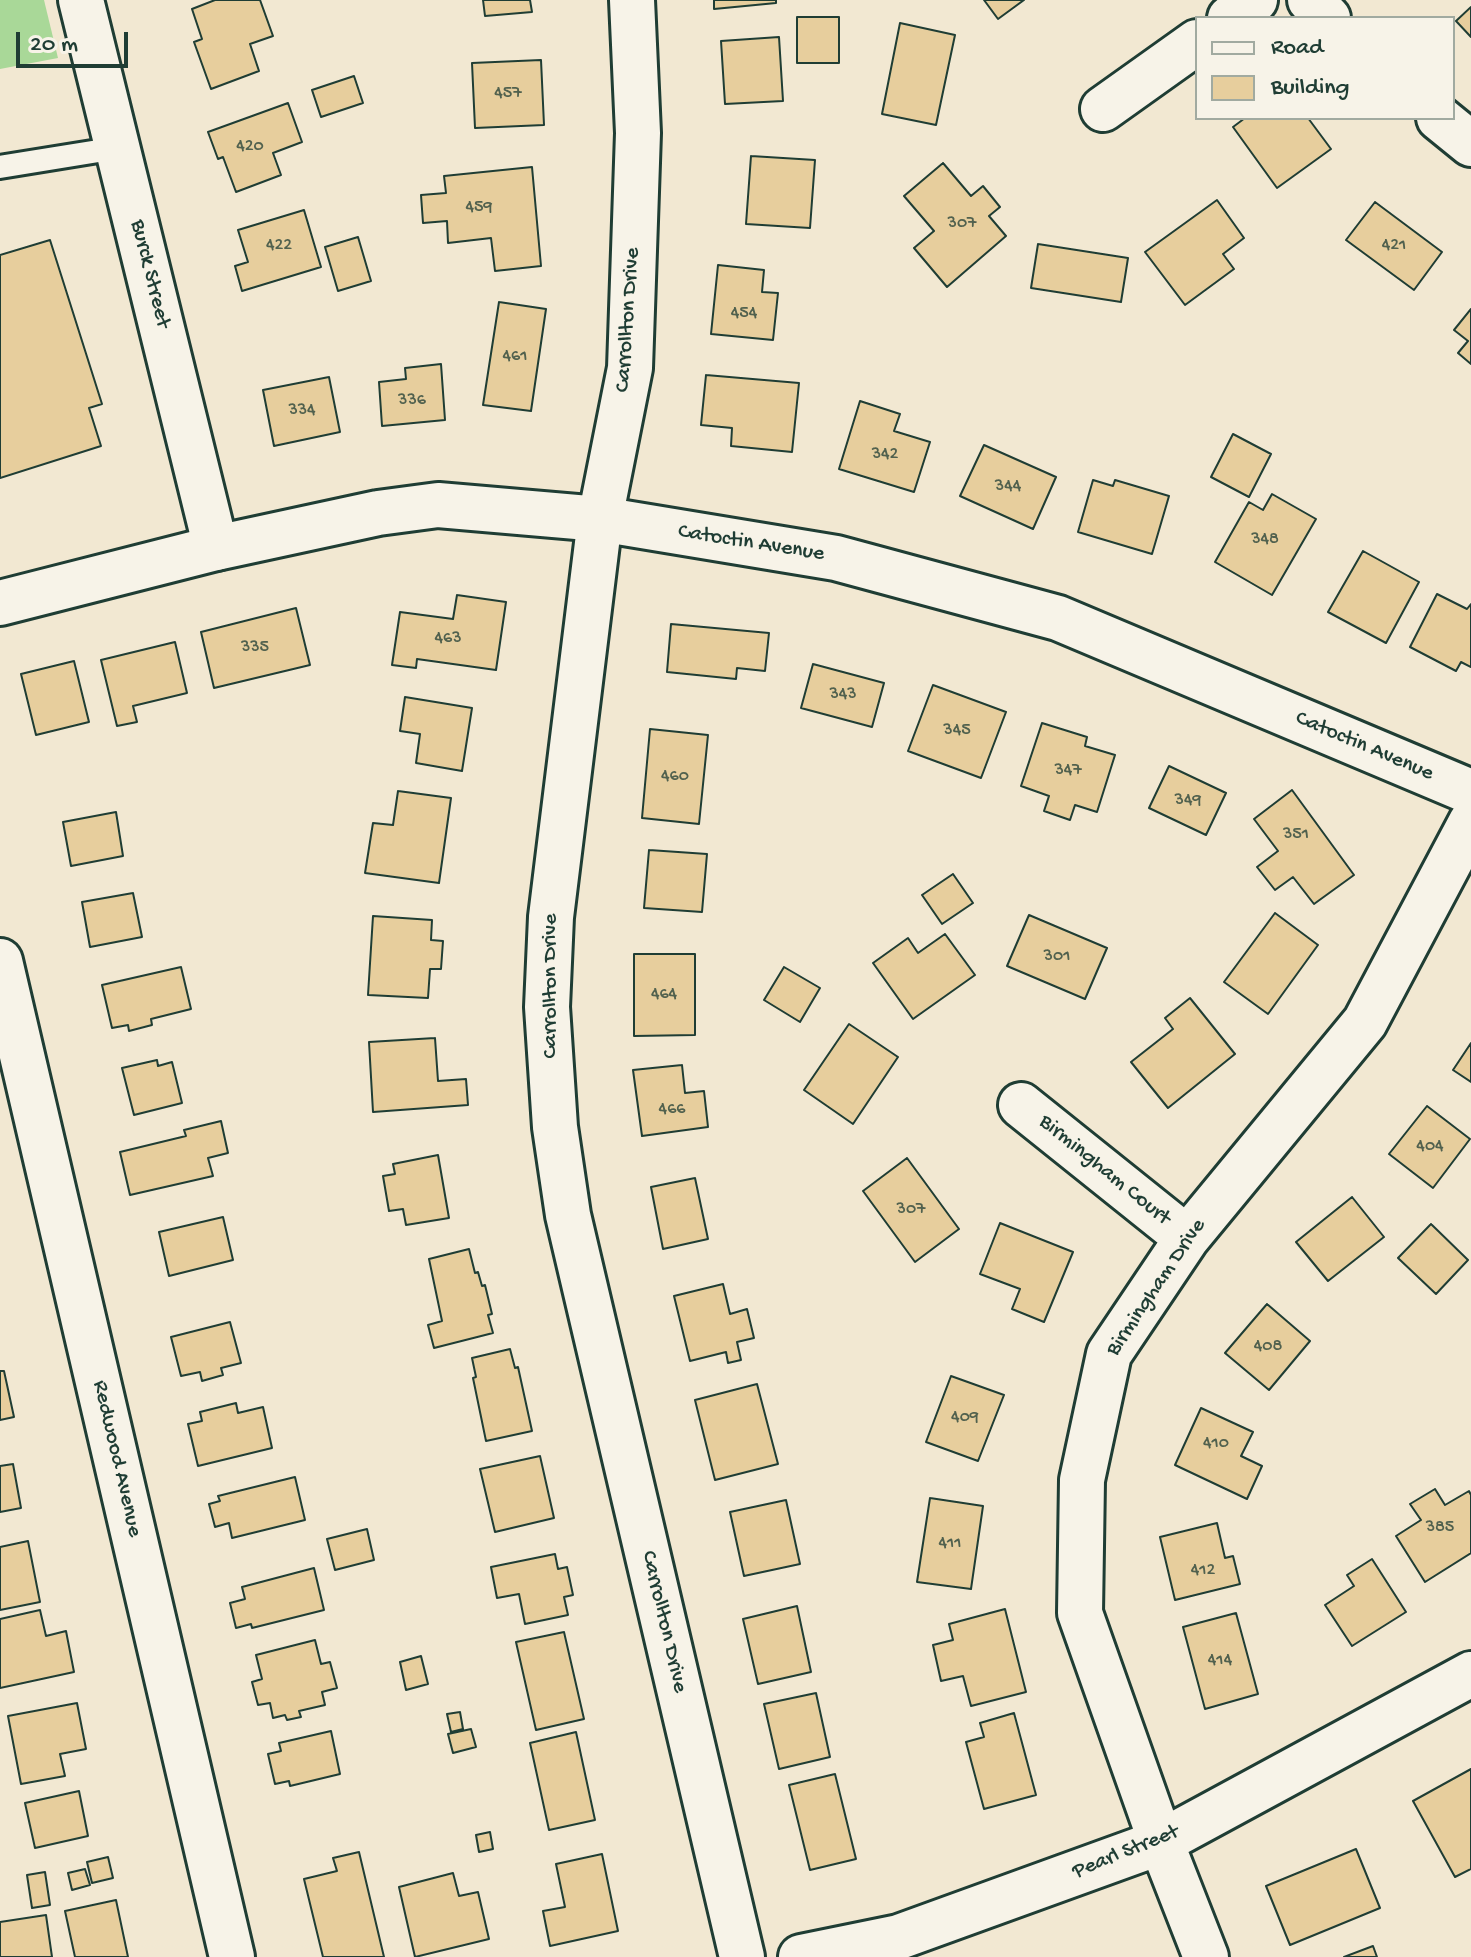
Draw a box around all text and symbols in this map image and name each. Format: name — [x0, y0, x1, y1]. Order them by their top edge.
scale bar — [20, 16, 132, 66]
legend — [1195, 16, 1455, 120]
text: 20 m — [30, 31, 78, 60]
text: Road — [1271, 34, 1323, 63]
text: Building — [1271, 74, 1349, 103]
house number: 457 — [494, 83, 522, 105]
house number: 420 — [236, 136, 264, 158]
house number: 459 — [466, 197, 492, 219]
house number: 307 — [948, 213, 976, 235]
street label: Burck Street — [123, 217, 175, 331]
house number: 422 — [266, 235, 292, 257]
house number: 421 — [1382, 235, 1406, 257]
street label: Carrollton Drive — [611, 247, 647, 393]
house number: 454 — [731, 303, 757, 325]
house number: 461 — [503, 346, 527, 368]
house number: 336 — [398, 390, 426, 412]
house number: 334 — [288, 400, 316, 422]
house number: 342 — [872, 444, 898, 466]
house number: 344 — [995, 476, 1021, 498]
street label: Catoctin Avenue — [676, 519, 826, 569]
house number: 348 — [1251, 529, 1279, 551]
house number: 463 — [435, 628, 461, 650]
house number: 335 — [241, 637, 269, 659]
house number: 343 — [829, 684, 857, 706]
street label: Catoctin Avenue — [1291, 706, 1437, 788]
house number: 345 — [943, 720, 971, 742]
house number: 347 — [1054, 760, 1082, 782]
house number: 460 — [661, 766, 689, 788]
house number: 349 — [1175, 790, 1201, 812]
house number: 351 — [1283, 824, 1309, 846]
street label: Carrollton Drive — [539, 914, 565, 1058]
house number: 301 — [1044, 946, 1070, 968]
house number: 464 — [651, 984, 677, 1006]
house number: 466 — [659, 1099, 685, 1121]
street label: Birmingham Court — [1033, 1110, 1175, 1232]
house number: 404 — [1416, 1136, 1444, 1158]
house number: 307 — [897, 1199, 925, 1221]
street label: Birmingham Drive — [1101, 1214, 1213, 1362]
house number: 408 — [1254, 1336, 1282, 1358]
street label: Redwood Avenue — [85, 1378, 147, 1540]
house number: 409 — [951, 1407, 979, 1429]
house number: 410 — [1203, 1433, 1229, 1455]
house number: 385 — [1426, 1517, 1454, 1539]
house number: 411 — [938, 1533, 962, 1555]
street label: Carrollton Drive — [634, 1548, 692, 1696]
house number: 412 — [1191, 1560, 1215, 1582]
house number: 414 — [1208, 1650, 1232, 1672]
street label: Pearl Street — [1069, 1820, 1183, 1886]

